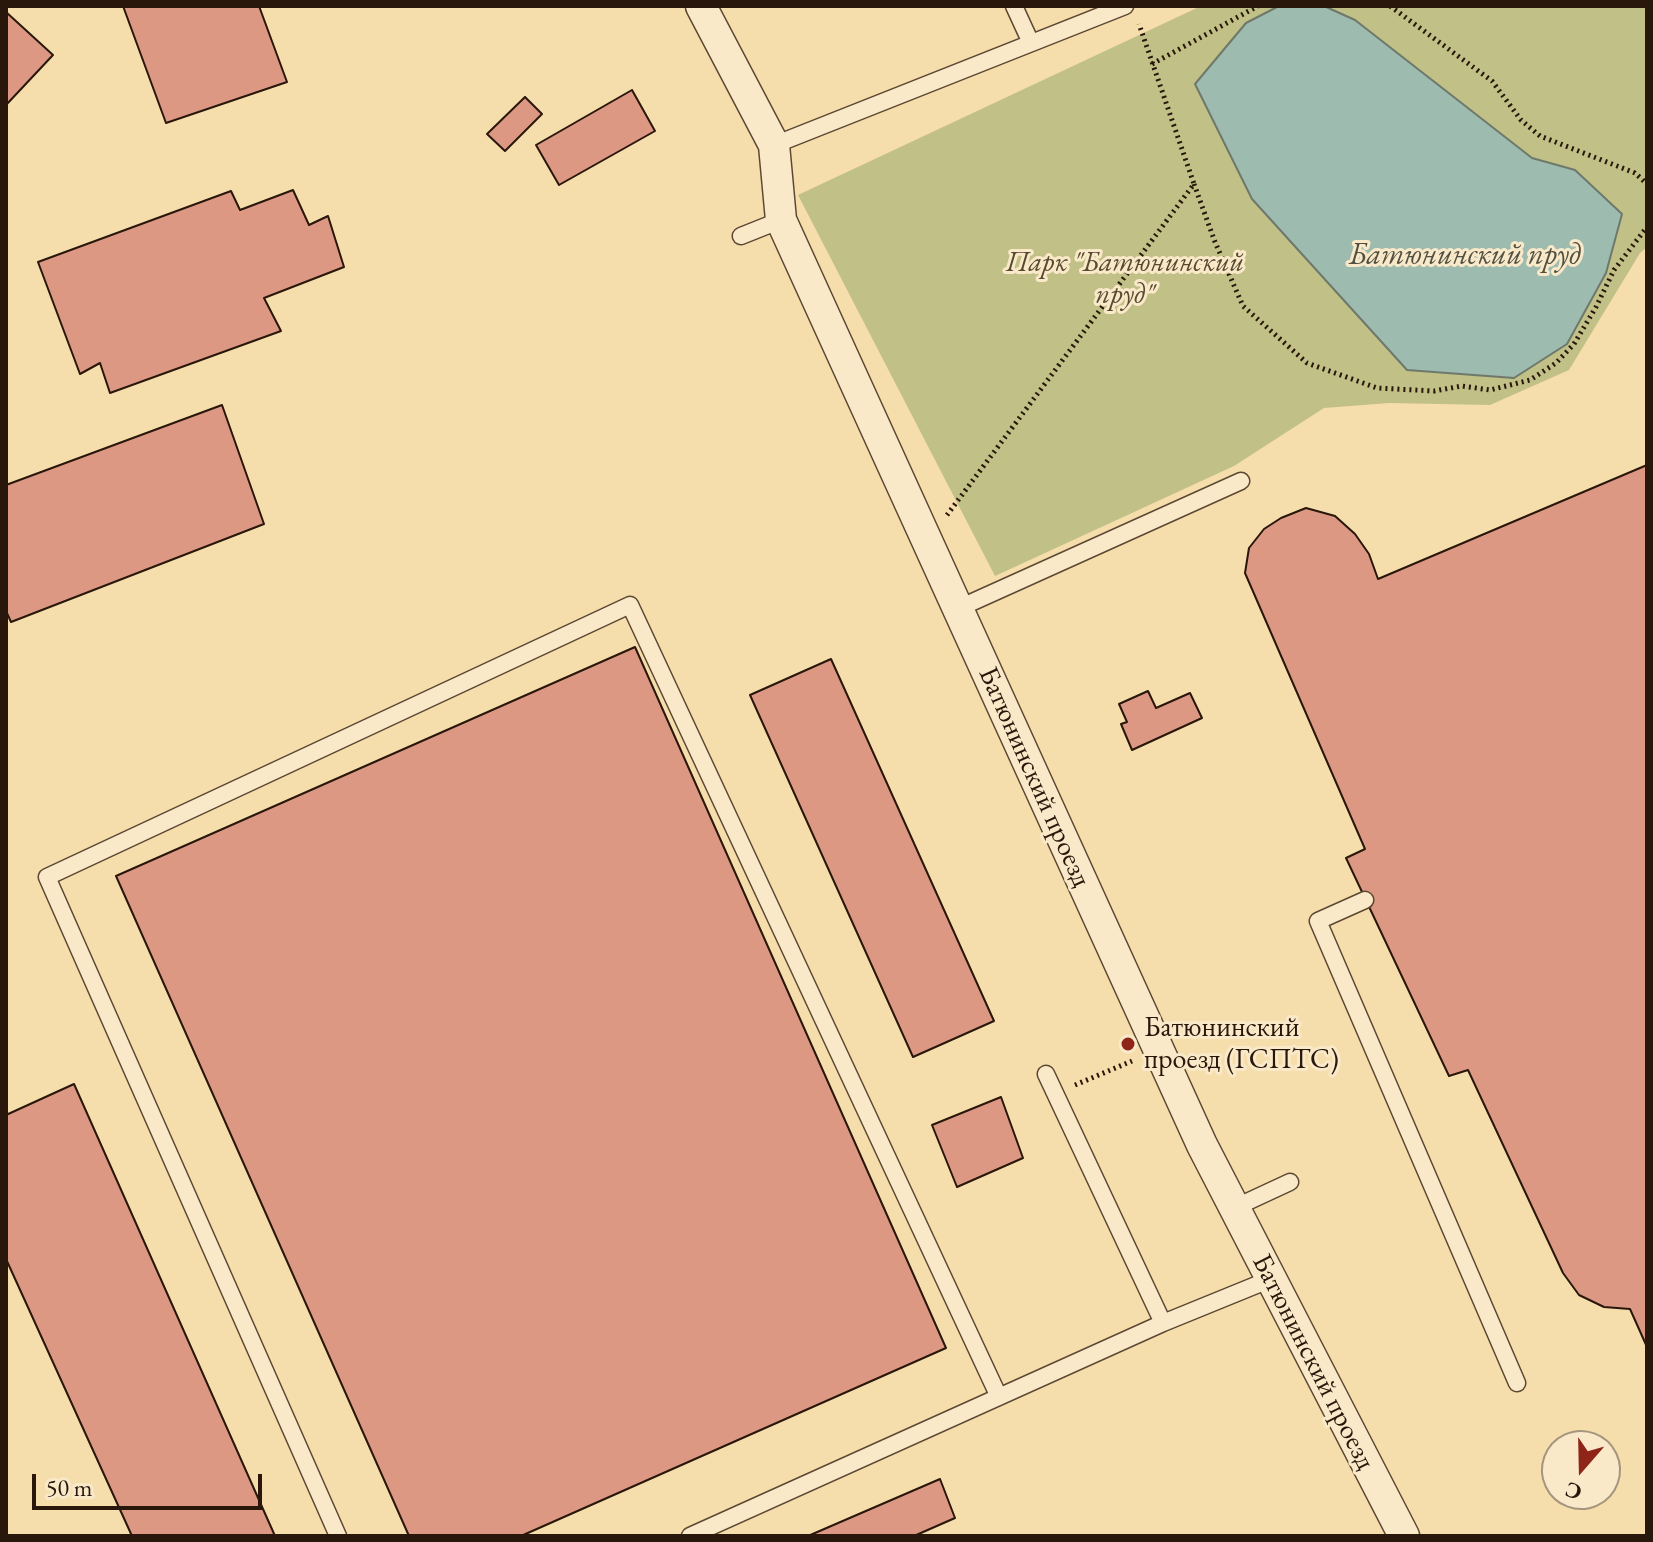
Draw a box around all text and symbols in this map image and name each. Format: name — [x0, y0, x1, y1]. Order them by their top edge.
water label: Батюнинский пруд — [1349, 238, 1581, 274]
park label: Парк "Батюнинский пруд" — [1006, 246, 1244, 312]
street label: Батюнинский проезд — [970, 662, 1098, 892]
place label: Батюнинский проезд (ГСПТС) — [1144, 1011, 1339, 1077]
marker: Батюнинский проезд (ГСПТС) — [1119, 1035, 1137, 1053]
street label: Батюнинский проезд — [1244, 1249, 1382, 1475]
north arrow — [1541, 1430, 1621, 1510]
scale bar — [36, 1458, 266, 1508]
text: 50 m — [46, 1472, 93, 1503]
text: С — [1561, 1475, 1586, 1507]

